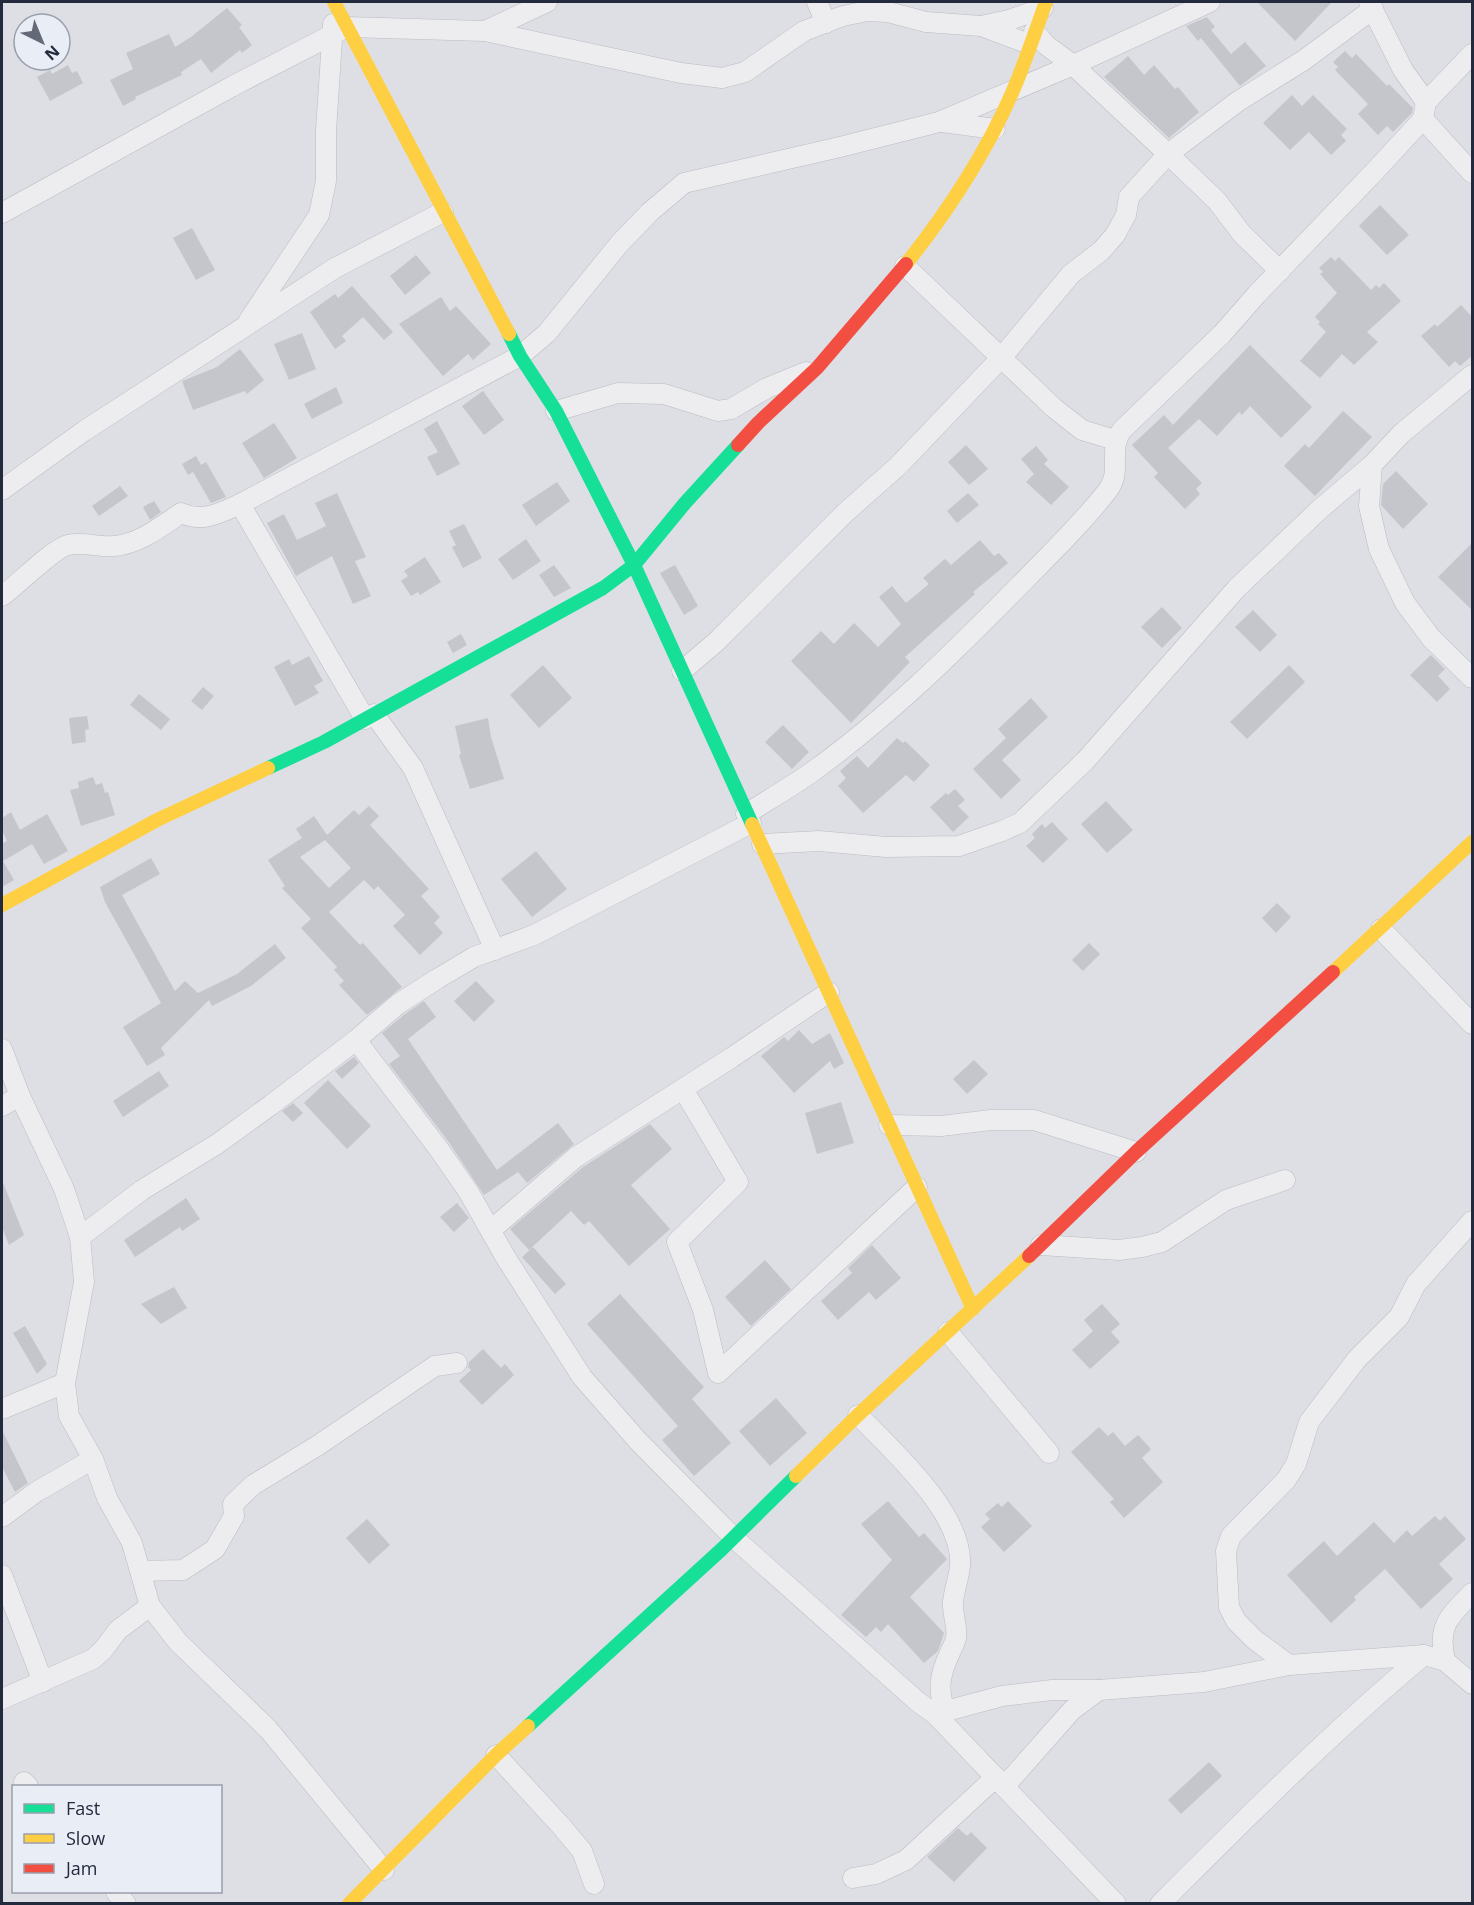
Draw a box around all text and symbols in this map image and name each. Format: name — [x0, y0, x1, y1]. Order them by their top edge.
north arrow — [12, 12, 72, 72]
text: N — [40, 40, 64, 65]
legend — [12, 1785, 222, 1893]
text: Fast — [66, 1796, 100, 1820]
text: Slow — [66, 1826, 105, 1850]
text: Jam — [64, 1856, 98, 1880]

